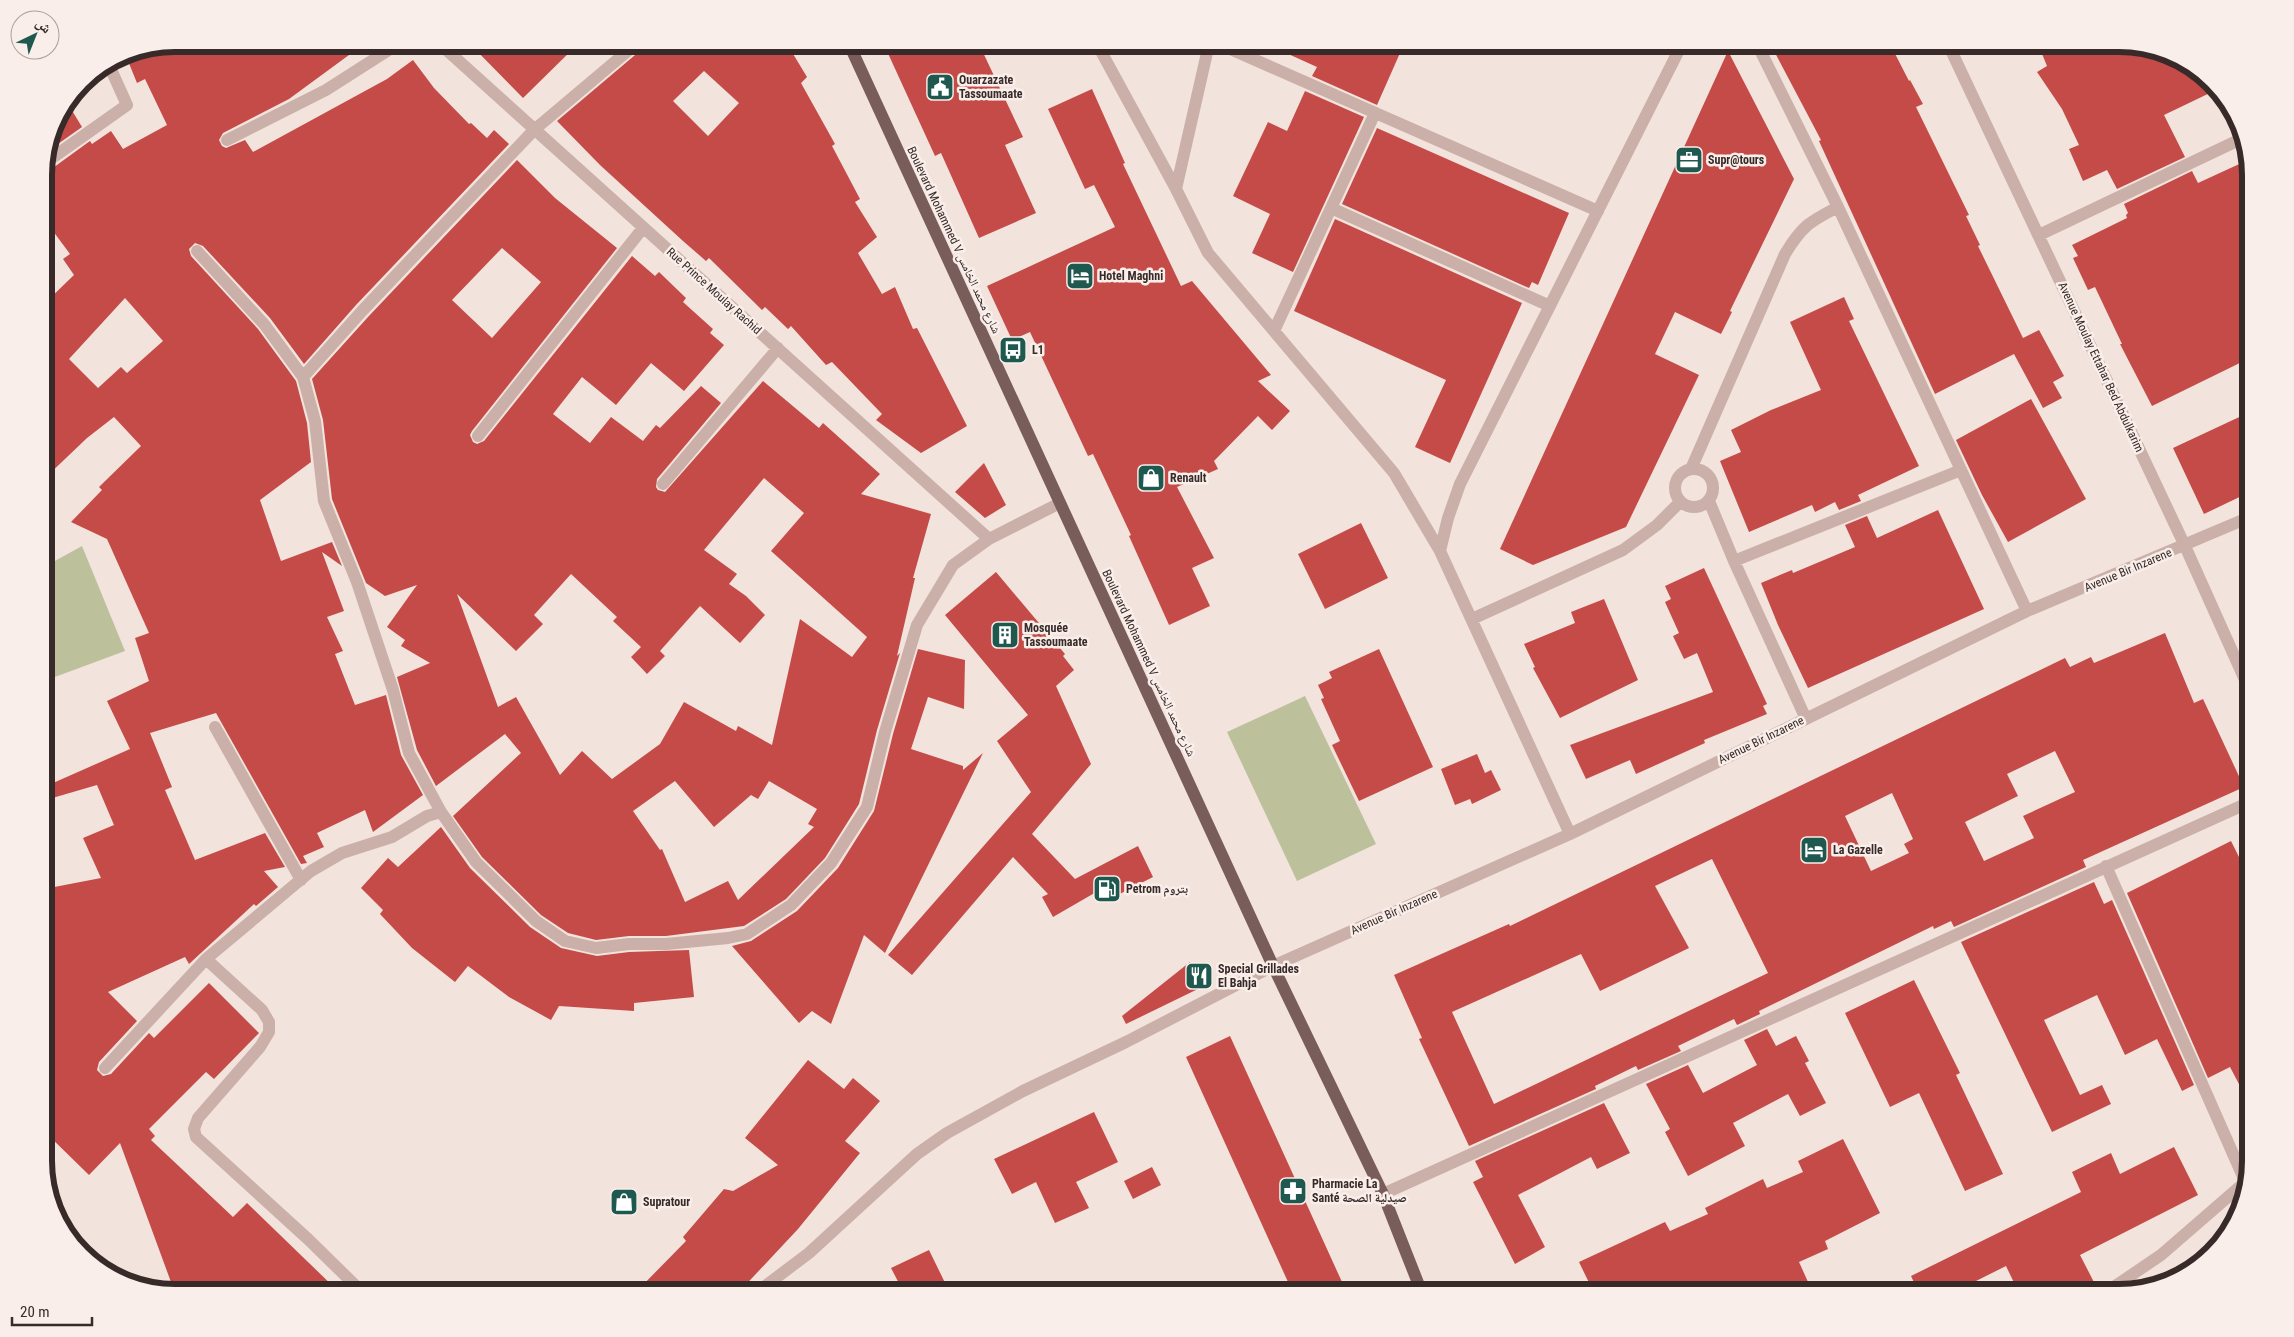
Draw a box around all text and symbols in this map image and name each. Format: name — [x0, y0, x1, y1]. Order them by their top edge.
north arrow — [10, 10, 60, 60]
text: ش — [32, 15, 55, 37]
public building icon: Ouarzazate Tassoumaate — [925, 72, 955, 102]
place label: Ouarzazate Tassoumaate — [959, 73, 1023, 101]
street label: Boulevard Mohammed V شارع محمد الخامس — [903, 144, 1004, 336]
office icon: Supr@tours — [1674, 145, 1704, 175]
place label: Supr@tours — [1708, 153, 1765, 167]
street label: Rue Prince Moulay Rachid — [664, 245, 764, 337]
hotel icon: Hotel Maghni — [1065, 261, 1095, 291]
place label: Hotel Maghni — [1099, 269, 1163, 283]
street label: Avenue Moulay Ettahar Bed Abdulkarim — [2055, 280, 2147, 454]
bus stop icon: L1 — [998, 335, 1028, 365]
place label: L1 — [1032, 343, 1044, 357]
shop icon: Renault — [1136, 463, 1166, 493]
place label: Renault — [1170, 471, 1207, 485]
street label: Avenue Bir Inzarene — [2082, 545, 2174, 595]
street label: Boulevard Mohammed V شارع محمد الخامس — [1098, 567, 1199, 759]
building icon: Mosquée Tassoumaate — [990, 620, 1020, 650]
place label: Mosquée Tassoumaate — [1024, 621, 1088, 649]
street label: Avenue Bir Inzarene — [1716, 713, 1806, 767]
hotel icon: La Gazelle — [1799, 835, 1829, 865]
place label: La Gazelle — [1833, 843, 1883, 857]
fuel station icon: Petrom بتروم — [1092, 874, 1122, 904]
place label: Petrom بتروم — [1126, 882, 1188, 897]
street label: Avenue Bir Inzarene — [1348, 886, 1440, 937]
restaurant icon: Special Grillades El Bahja — [1184, 961, 1214, 991]
place label: Special Grillades El Bahja — [1218, 962, 1300, 990]
pharmacy icon: Pharmacie La Santé صيدلية الصحة — [1278, 1176, 1308, 1206]
place label: Pharmacie La Santé صيدلية الصحة — [1312, 1177, 1407, 1205]
shop icon: Supratour — [609, 1187, 639, 1217]
place label: Supratour — [643, 1195, 690, 1209]
scale bar — [12, 1294, 92, 1326]
text: 20 m — [20, 1303, 50, 1321]

